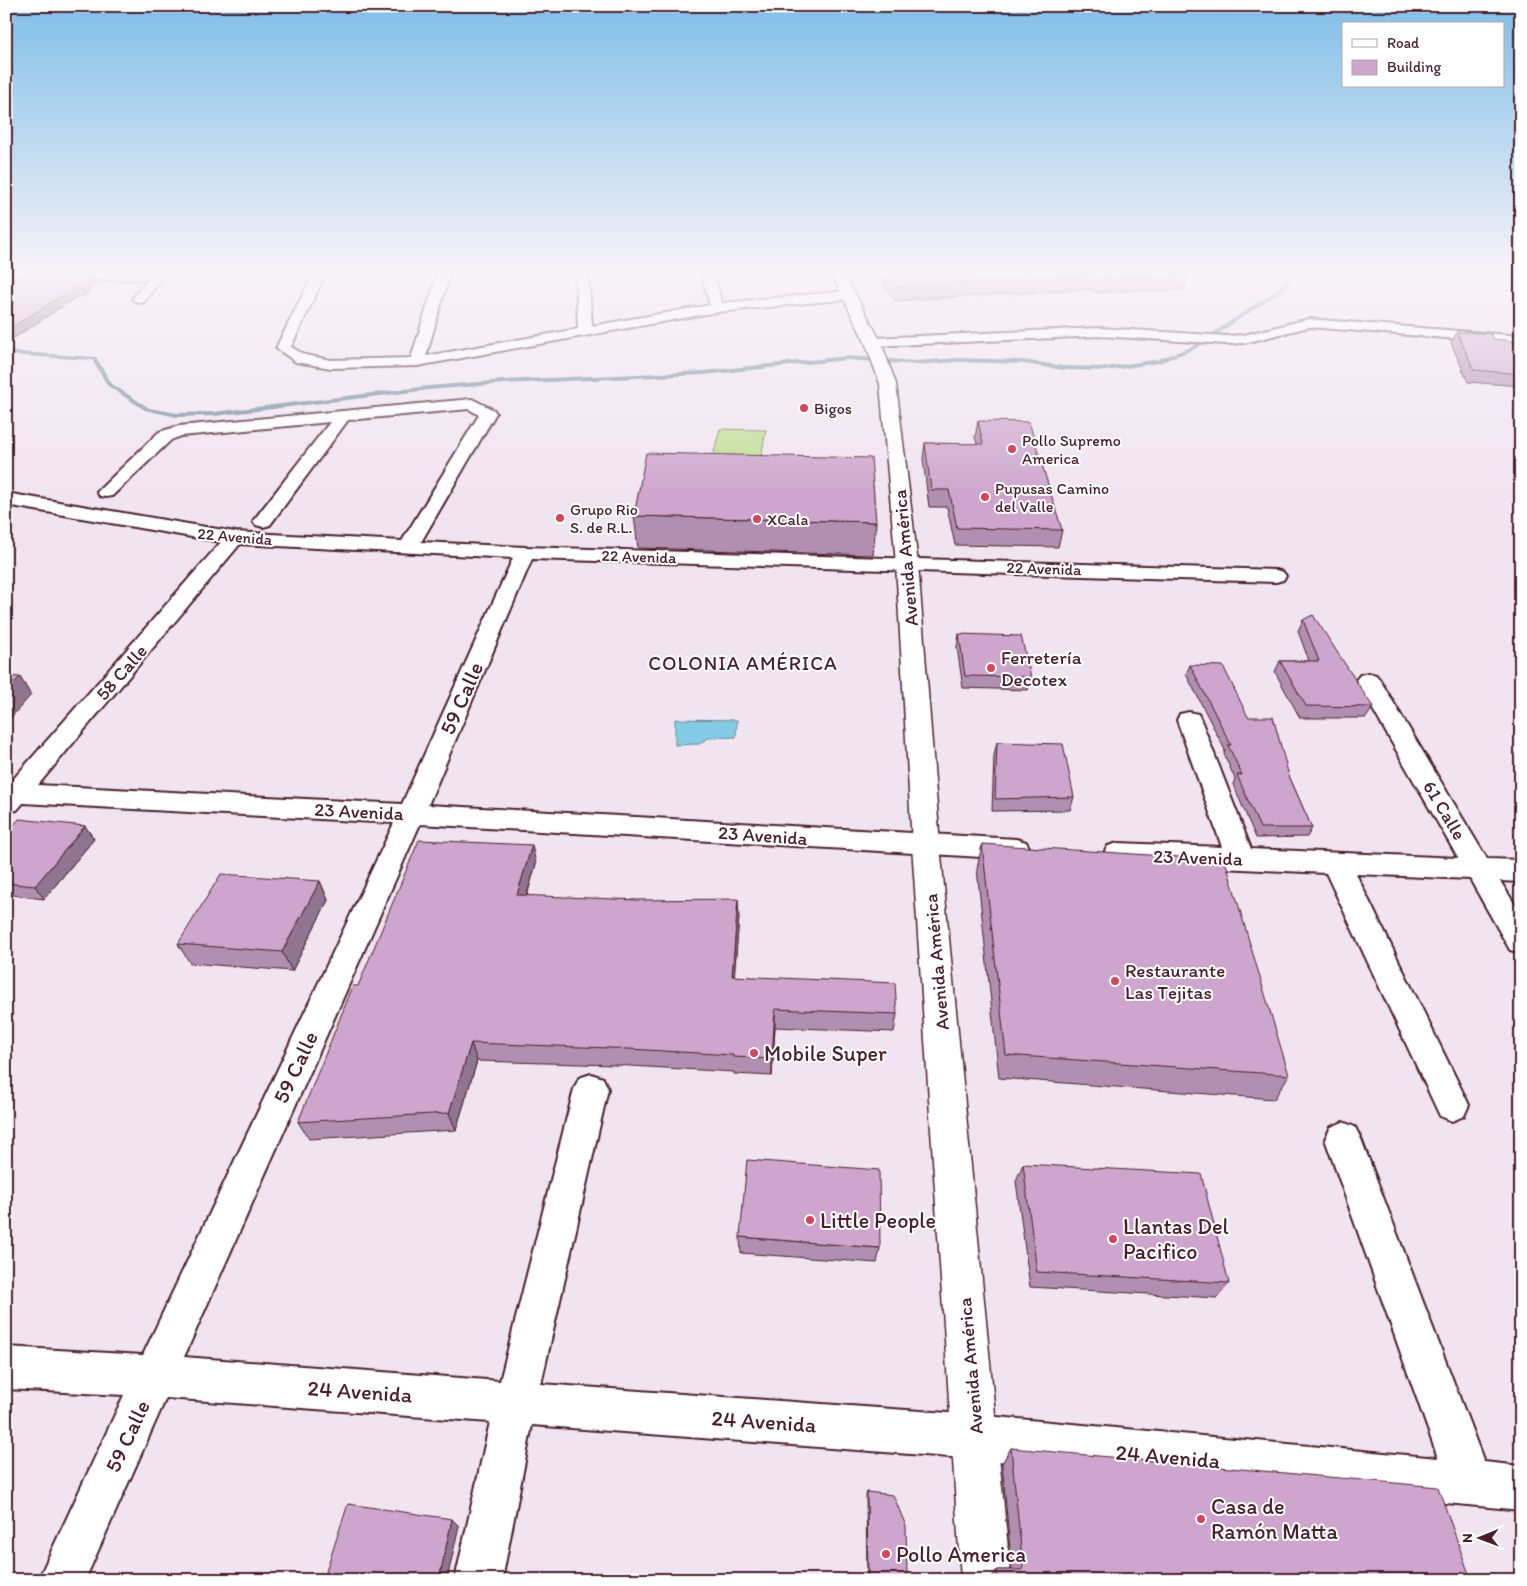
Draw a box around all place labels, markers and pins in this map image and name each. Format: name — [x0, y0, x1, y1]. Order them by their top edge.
place label: Bigos — [814, 399, 852, 418]
marker: Bigos — [798, 402, 810, 414]
place label: Pollo Supremo America — [1022, 431, 1121, 468]
marker: Pollo Supremo America — [1006, 443, 1018, 455]
place label: Pupusas Camino del Valle — [995, 479, 1109, 516]
marker: Pupusas Camino del Valle — [979, 491, 991, 503]
place label: Grupo Rio S. de R.L. — [570, 500, 638, 537]
place label: XCala — [767, 510, 808, 529]
marker: Grupo Rio S. de R.L. — [554, 512, 566, 524]
marker: XCala — [751, 513, 763, 525]
place label: Ferretería Decotex — [1001, 646, 1082, 691]
marker: Ferretería Decotex — [985, 662, 997, 674]
place label: Restaurante Las Tejitas — [1125, 959, 1225, 1004]
marker: Restaurante Las Tejitas — [1109, 975, 1121, 987]
place label: Mobile Super — [764, 1040, 887, 1067]
marker: Mobile Super — [748, 1047, 760, 1059]
place label: Little People — [820, 1207, 936, 1234]
place label: Llantas Del Pacifico — [1123, 1213, 1229, 1265]
marker: Little People — [804, 1214, 816, 1226]
marker: Llantas Del Pacifico — [1107, 1233, 1119, 1245]
place label: Casa de Ramón Matta — [1211, 1493, 1338, 1545]
marker: Casa de Ramón Matta — [1195, 1513, 1207, 1525]
place label: Pollo America — [896, 1541, 1026, 1568]
marker: Pollo America — [880, 1548, 892, 1560]

